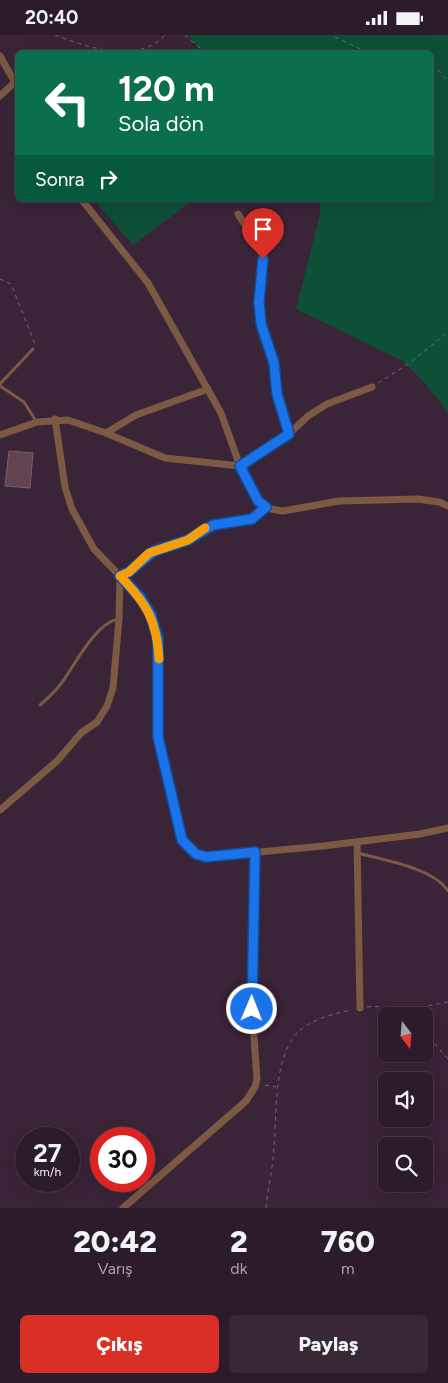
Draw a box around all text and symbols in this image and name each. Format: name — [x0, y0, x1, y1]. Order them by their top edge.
text: 20:40 — [25, 6, 78, 29]
text: 120 m — [118, 68, 215, 110]
icon: left — [35, 70, 100, 135]
text: Sola dön — [118, 110, 204, 137]
icon: right — [94, 165, 122, 193]
text: Sonra — [35, 168, 84, 191]
pin — [242, 208, 284, 259]
icon: arrive — [249, 215, 277, 243]
position arrow — [225, 982, 277, 1034]
north arrow — [378, 1007, 432, 1063]
map controls — [378, 1007, 433, 1192]
button: sound — [378, 1072, 433, 1127]
speed limit sign: 30 — [90, 1127, 155, 1192]
button: search — [378, 1137, 433, 1192]
text: 27 — [33, 1138, 62, 1168]
text: km/h — [34, 1165, 61, 1179]
text: 20:42 — [73, 1223, 157, 1260]
text: 2 — [230, 1223, 248, 1260]
text: 760 — [321, 1223, 375, 1260]
text: Varış — [97, 1259, 133, 1278]
text: dk — [230, 1259, 247, 1278]
text: m — [341, 1259, 355, 1278]
button: Çıkış — [20, 1315, 219, 1373]
button: Paylaş — [229, 1315, 428, 1373]

